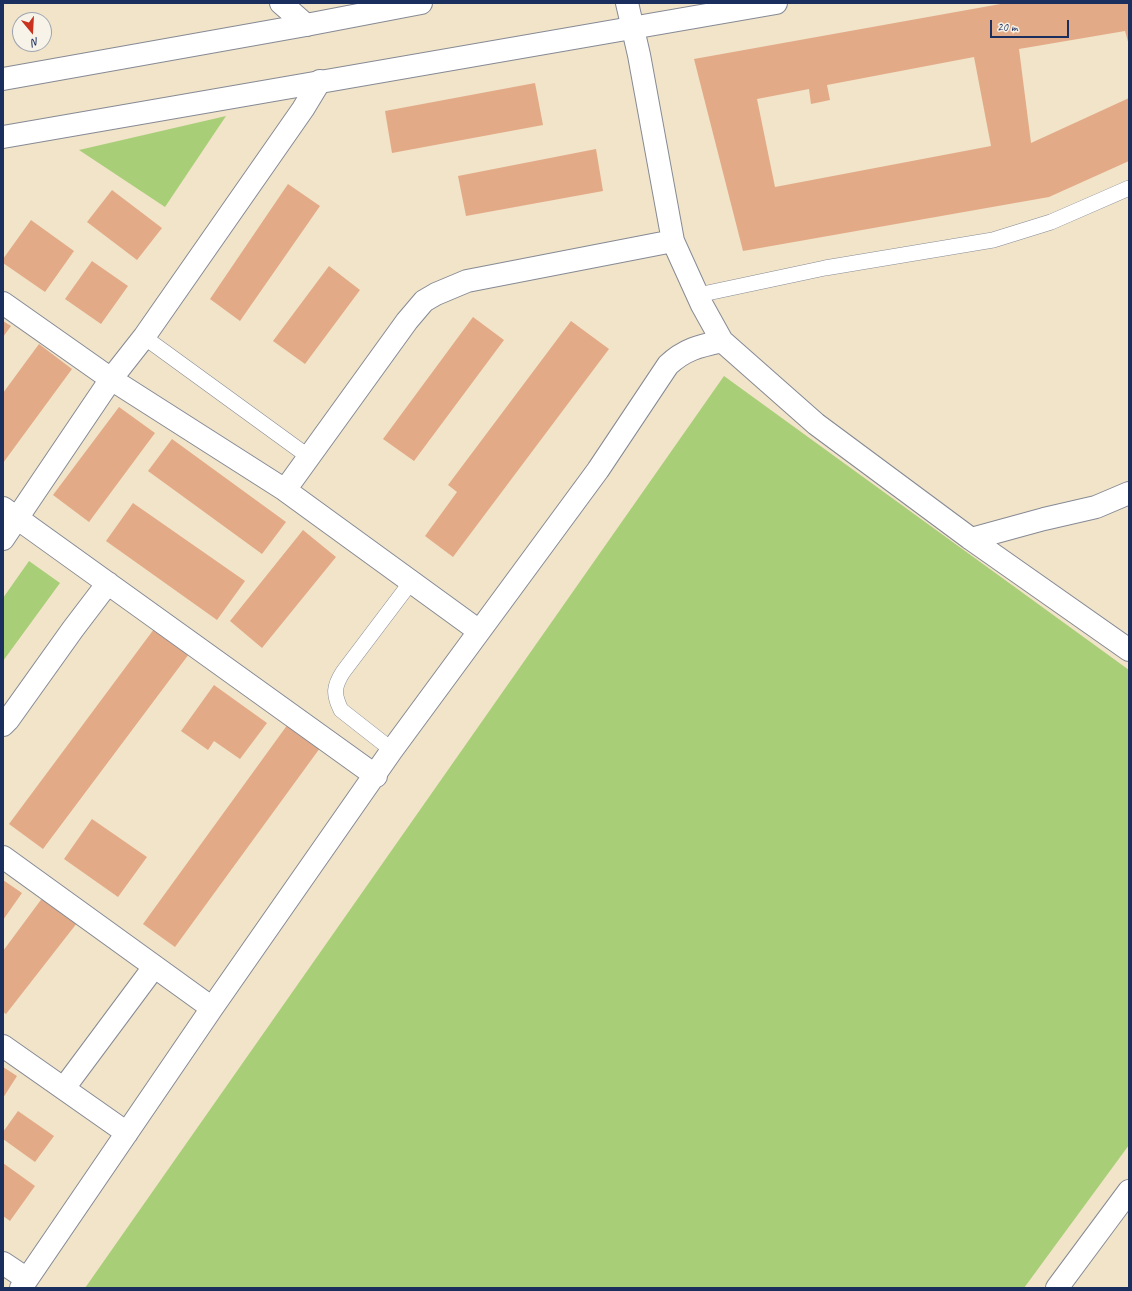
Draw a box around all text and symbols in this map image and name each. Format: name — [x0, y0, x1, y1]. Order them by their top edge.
north arrow — [12, 12, 52, 52]
scale bar — [992, 12, 1071, 38]
text: 20 m — [997, 19, 1017, 35]
text: N — [30, 35, 41, 50]

